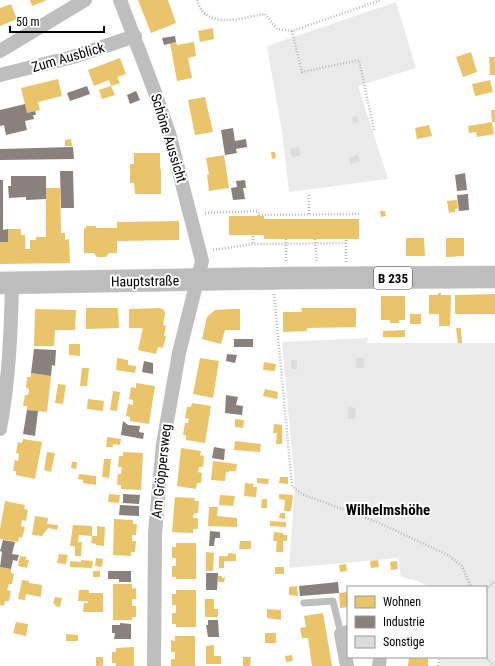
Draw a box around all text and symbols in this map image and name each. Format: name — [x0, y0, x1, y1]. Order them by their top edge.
scale bar — [10, 8, 104, 34]
text: 50 m — [16, 15, 40, 29]
street label: Zum Ausblick — [30, 39, 107, 75]
street label: Schöne Aussicht — [148, 92, 190, 184]
road number: B 235 — [374, 267, 412, 289]
street label: Hauptstraße — [111, 272, 180, 290]
street label: Am Gröppersweg — [148, 423, 174, 519]
district label: Wilhelmshöhe — [346, 501, 430, 519]
legend — [347, 586, 487, 658]
text: Wohnen — [383, 595, 421, 609]
text: Industrie — [383, 615, 425, 629]
text: Sonstige — [383, 635, 425, 649]

